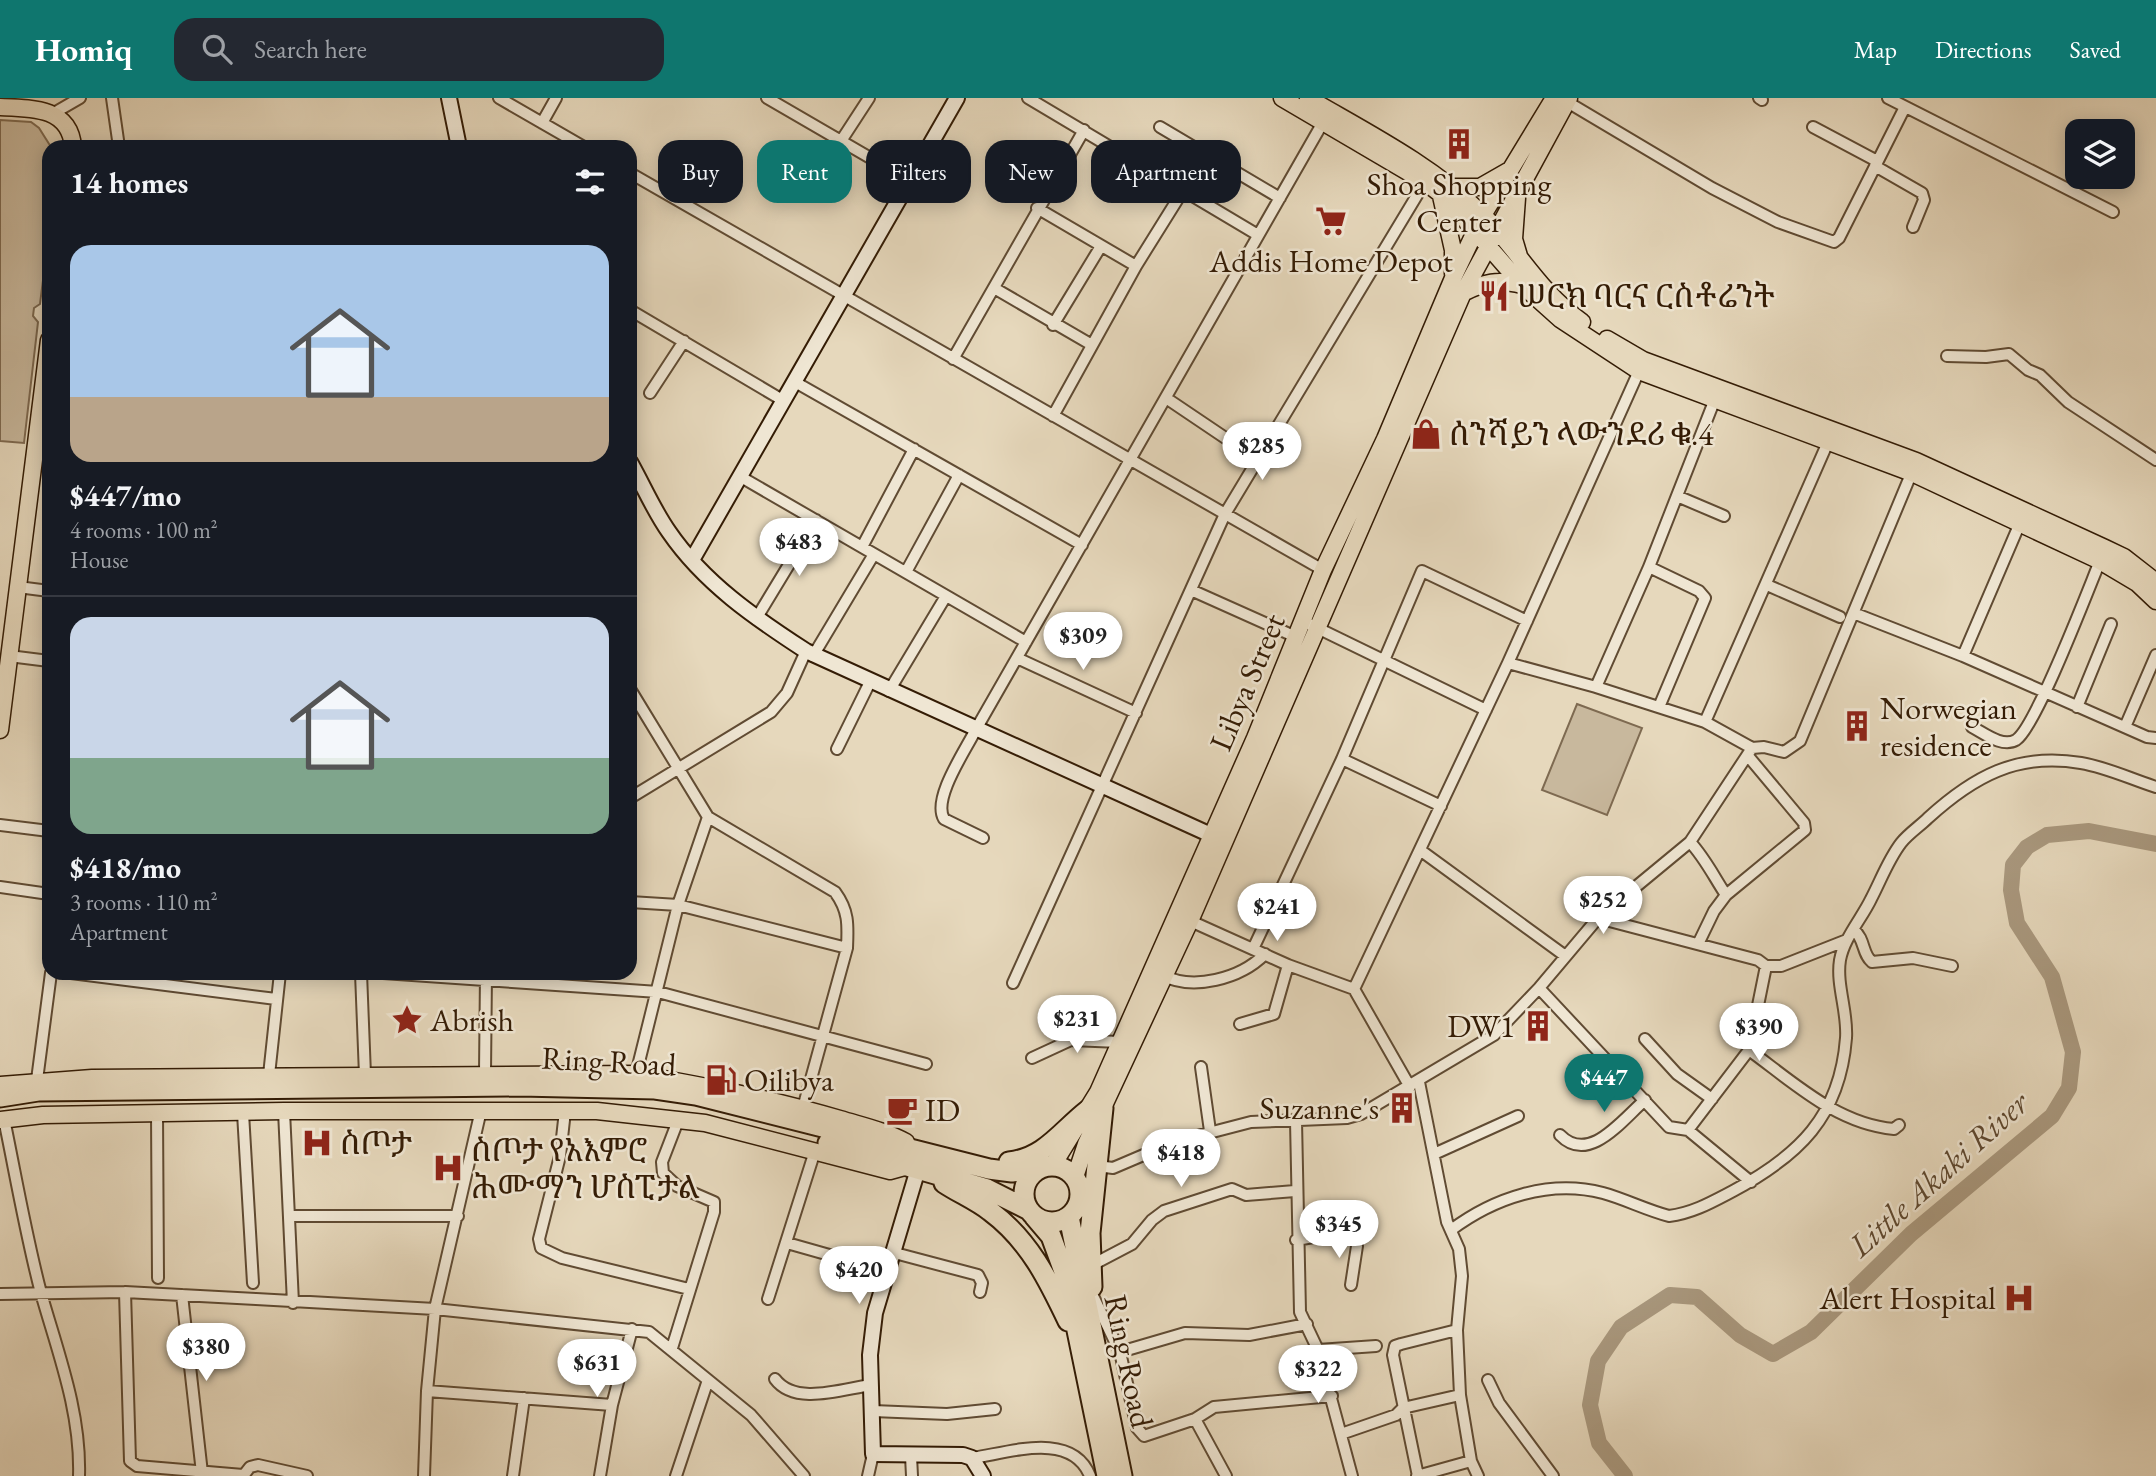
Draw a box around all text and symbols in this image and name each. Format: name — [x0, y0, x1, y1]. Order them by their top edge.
search box — [174, 18, 664, 81]
text: Homiq — [35, 28, 132, 71]
icon: search — [198, 30, 236, 68]
text: Search here — [254, 32, 367, 66]
text: Map — [1854, 34, 1897, 65]
text: Directions — [1935, 34, 2032, 65]
text: Saved — [2070, 34, 2121, 65]
map controls — [2065, 119, 2135, 189]
button: layers — [2065, 119, 2135, 189]
building icon: Shoa Shopping Center — [1442, 127, 1476, 161]
chip: Buy — [658, 140, 743, 203]
chip: Rent — [757, 140, 852, 203]
chip: Filters — [866, 140, 971, 203]
chip: New — [985, 140, 1077, 203]
chip: Apartment — [1091, 140, 1241, 203]
text: 14 homes — [70, 163, 188, 202]
icon: filters — [571, 163, 609, 201]
place label: Shoa Shopping Center — [1367, 163, 1552, 242]
supermarket icon: Addis Home Depot — [1314, 204, 1348, 238]
place label: Addis Home Depot — [1208, 240, 1453, 282]
place label: ሠርክ ባርና ርስቶሬንት — [1517, 275, 1775, 317]
restaurant icon: ሠርክ ባርና ርስቶሬንት — [1477, 279, 1511, 313]
icon: home — [277, 290, 403, 416]
place label: ሰንሻይን ላውንደሪ ቁ.4 — [1449, 413, 1714, 455]
shop icon: ሰንሻይን ላውንደሪ ቁ.4 — [1409, 417, 1443, 451]
pin: $285 — [1221, 422, 1303, 482]
text: $285 — [1238, 430, 1286, 460]
text: $447/mo — [70, 476, 181, 515]
text: 4 rooms · 100 m² — [70, 515, 218, 545]
pin: $483 — [758, 518, 840, 578]
text: $483 — [775, 526, 823, 556]
text: House — [70, 545, 129, 575]
street label: Libya Street — [1199, 607, 1295, 757]
pin: $309 — [1042, 612, 1124, 672]
text: $309 — [1059, 620, 1107, 650]
icon: home — [277, 662, 403, 788]
place label: Norwegian residence — [1880, 687, 2017, 766]
building icon: Norwegian residence — [1840, 709, 1874, 743]
text: $418/mo — [70, 848, 181, 887]
pin: $252 — [1562, 876, 1644, 936]
pin: $241 — [1236, 884, 1318, 943]
text: $252 — [1579, 884, 1627, 914]
text: 3 rooms · 110 m² — [70, 887, 218, 917]
text: $241 — [1253, 891, 1301, 921]
text: Apartment — [70, 917, 168, 947]
pin: $231 — [1036, 996, 1118, 1055]
place label: Abrish — [429, 999, 514, 1041]
place icon: Abrish — [390, 1003, 424, 1037]
text: $231 — [1053, 1003, 1101, 1033]
pin: $390 — [1718, 1004, 1800, 1063]
place label: DW1 — [1447, 1005, 1515, 1047]
building icon: DW1 — [1521, 1009, 1555, 1043]
text: $390 — [1735, 1011, 1783, 1041]
street label: Ring Road — [541, 1036, 678, 1086]
pin: $447 — [1563, 1054, 1645, 1114]
place label: Oilibya — [744, 1059, 834, 1101]
text: $447 — [1580, 1062, 1628, 1092]
fuel station icon: Oilibya — [704, 1063, 738, 1097]
water label: Little Akaki River — [1838, 1081, 2038, 1267]
place label: Suzanne's — [1259, 1087, 1379, 1129]
place label: ID — [925, 1089, 960, 1131]
building icon: Suzanne's — [1385, 1091, 1419, 1125]
cafe icon: ID — [885, 1093, 919, 1127]
place label: ስጦታ — [340, 1122, 412, 1164]
hospital icon: ስጦታ — [300, 1126, 334, 1160]
place label: ስጦታ የአእምሮ ሕሙማን ሆስፒታል — [471, 1129, 700, 1208]
pin: $418 — [1140, 1130, 1222, 1189]
text: $418 — [1157, 1137, 1205, 1167]
hospital icon: ስጦታ የአእምሮ ሕሙማን ሆስፒታል — [431, 1151, 465, 1185]
pin: $345 — [1298, 1200, 1380, 1260]
text: $345 — [1315, 1208, 1363, 1238]
pin: $420 — [818, 1246, 900, 1306]
text: $420 — [835, 1254, 883, 1284]
place label: Alert Hospital — [1819, 1277, 1996, 1319]
hospital icon: Alert Hospital — [2002, 1281, 2036, 1315]
street label: Ring Road — [1094, 1291, 1164, 1432]
pin: $380 — [165, 1324, 247, 1383]
text: $380 — [182, 1331, 230, 1361]
pin: $631 — [556, 1340, 638, 1399]
pin: $322 — [1277, 1346, 1359, 1405]
text: $631 — [573, 1347, 621, 1377]
text: $322 — [1294, 1353, 1342, 1383]

